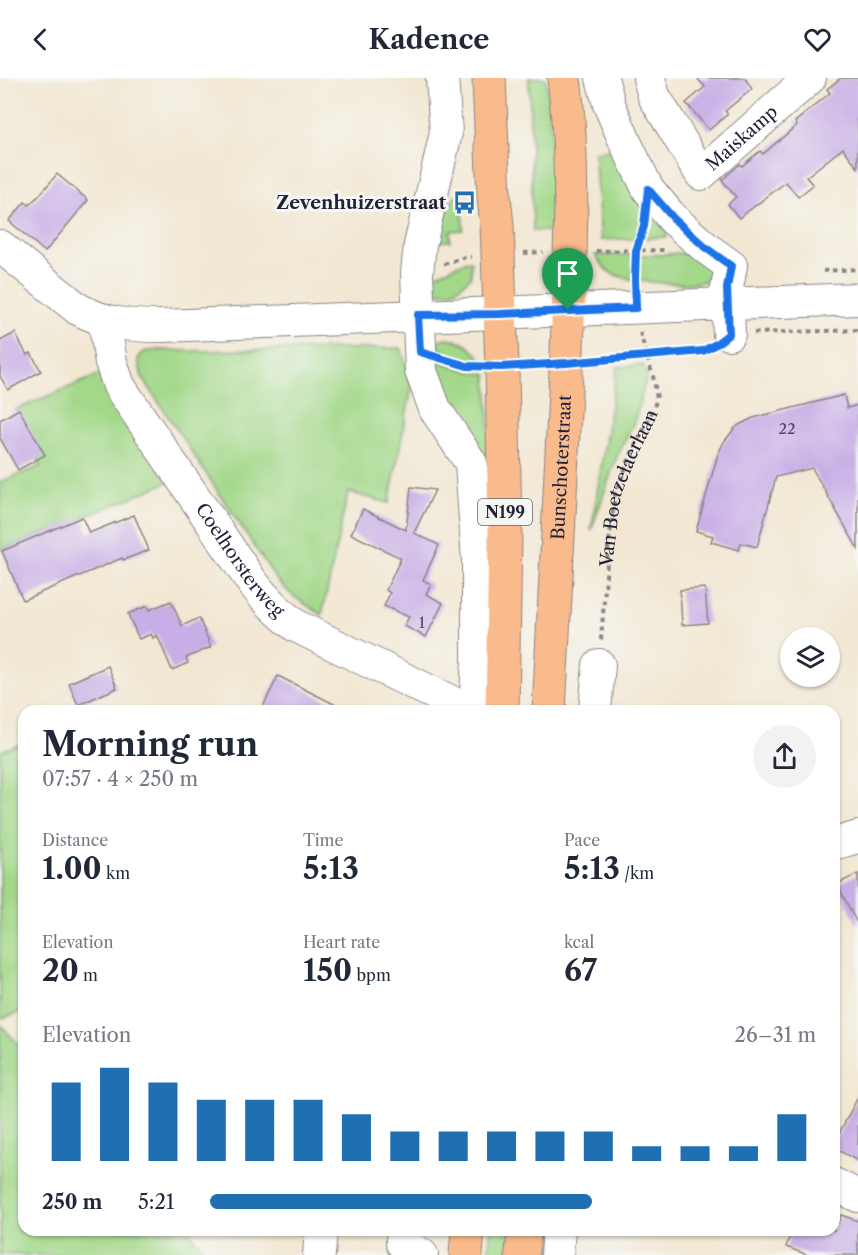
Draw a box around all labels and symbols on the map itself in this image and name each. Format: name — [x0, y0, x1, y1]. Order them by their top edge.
street label: Maiskamp — [701, 101, 782, 176]
bus stop icon: Zevenhuizerstraat — [451, 190, 477, 216]
place label: Zevenhuizerstraat — [276, 192, 447, 214]
pin — [542, 248, 593, 310]
street label: Bunschoterstraat — [547, 393, 576, 541]
street label: Van Boetzelaerlaan — [596, 406, 663, 568]
house number: 22 — [778, 419, 796, 438]
street label: Coelhorsterweg — [191, 499, 289, 622]
road number: N199 — [478, 499, 532, 525]
house number: 1 — [419, 613, 426, 632]

